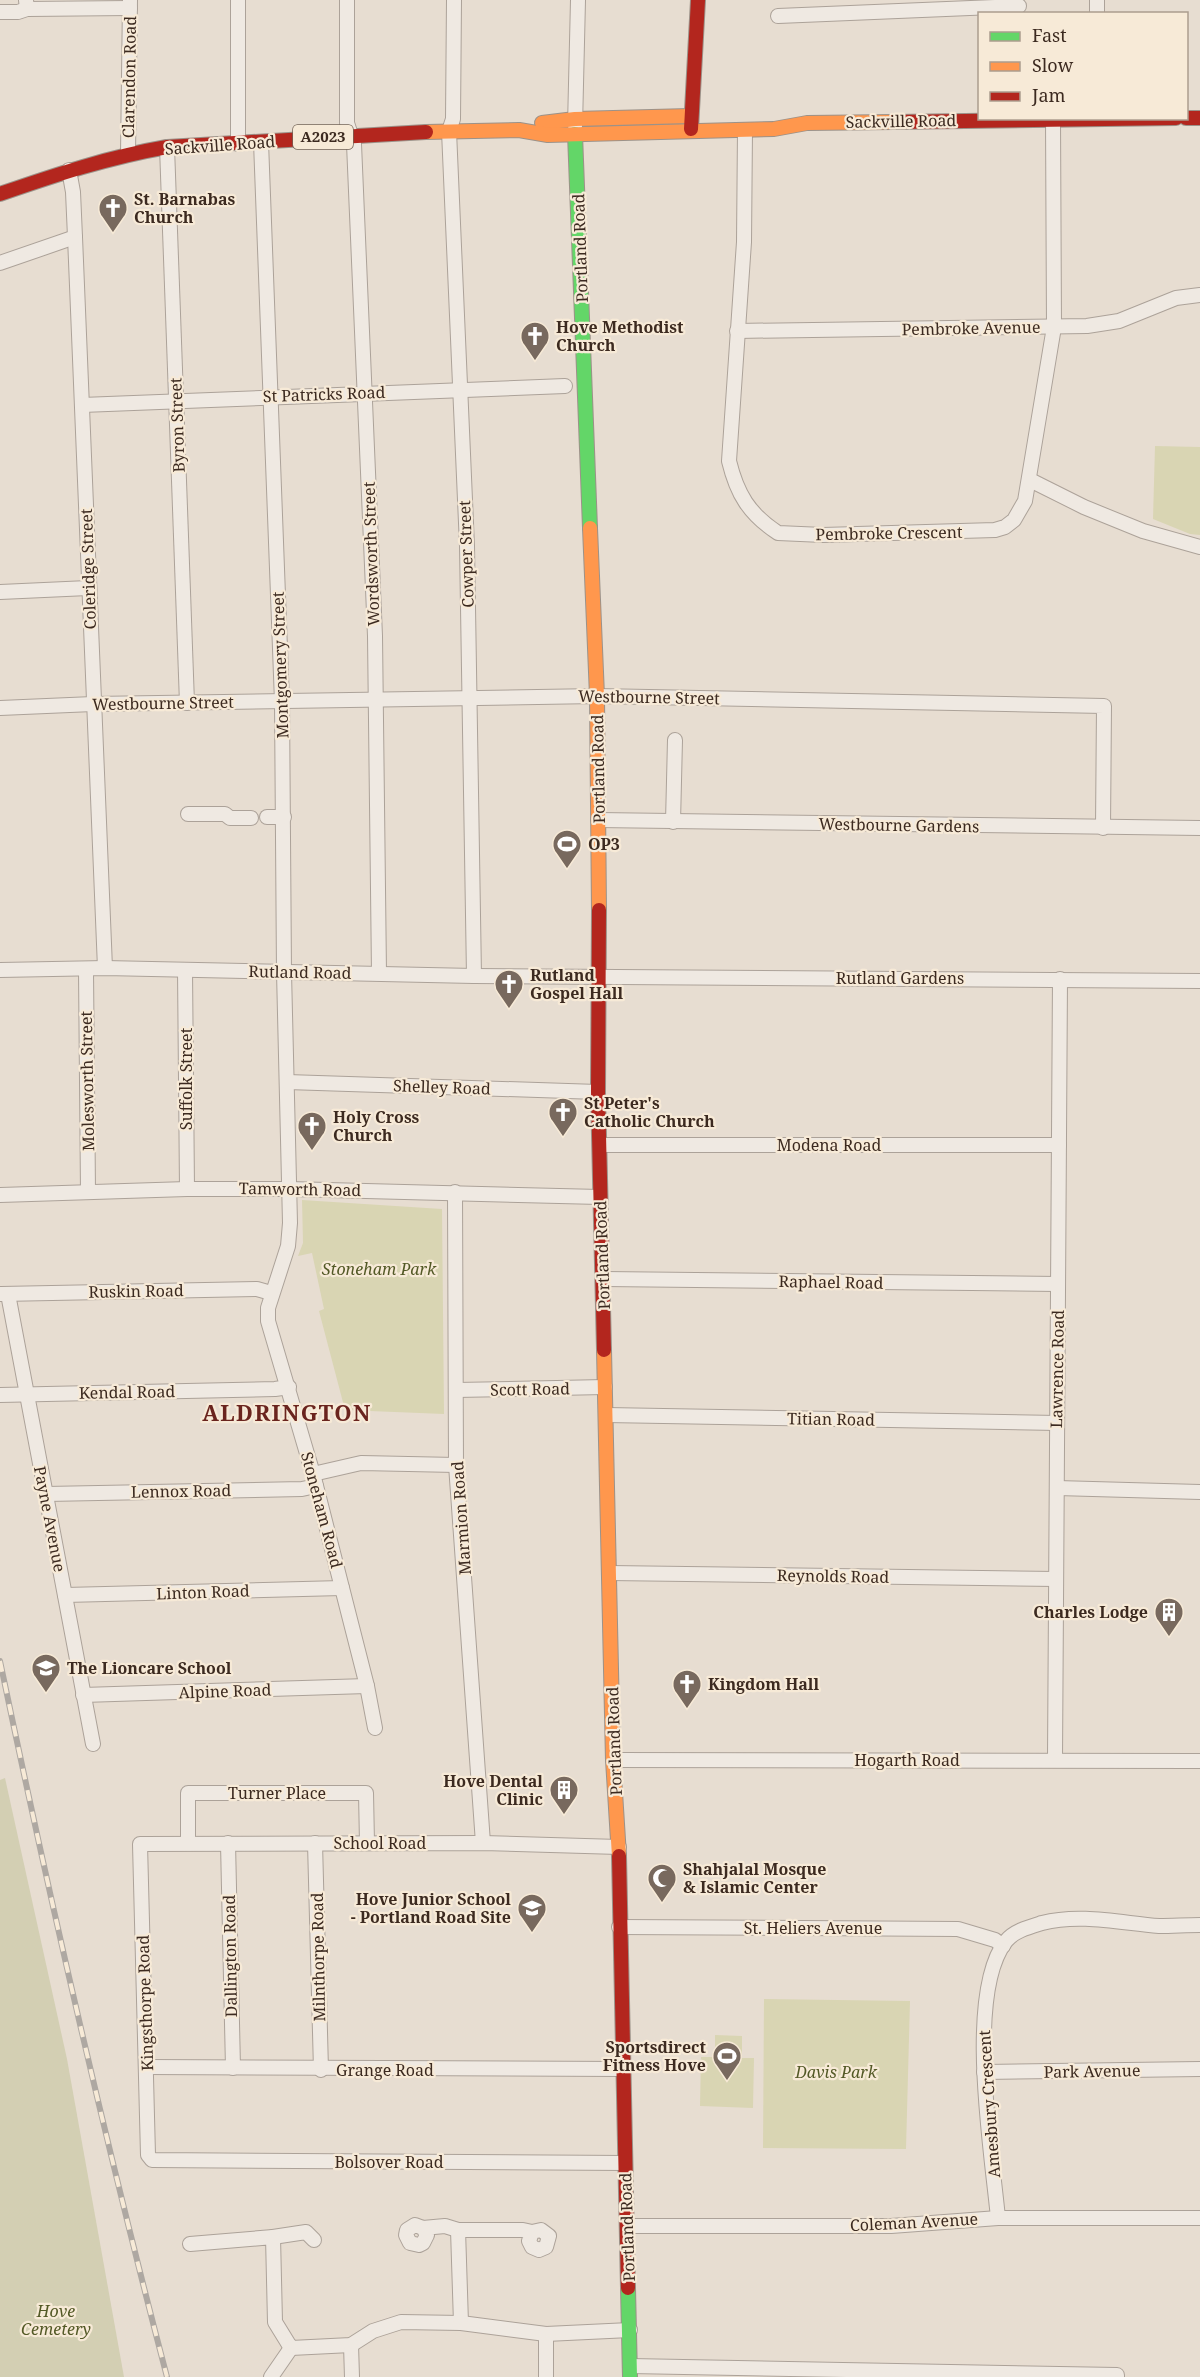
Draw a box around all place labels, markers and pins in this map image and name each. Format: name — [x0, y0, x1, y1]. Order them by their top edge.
place label: St. Barnabas Church — [134, 188, 236, 228]
church icon: St. Barnabas Church — [97, 192, 129, 234]
place label: Hove Methodist Church — [556, 316, 684, 356]
church icon: Hove Methodist Church — [519, 320, 551, 362]
sports icon: OP3 — [551, 828, 583, 870]
place label: OP3 — [588, 833, 620, 855]
place label: Rutland Gospel Hall — [530, 964, 623, 1004]
church icon: Rutland Gospel Hall — [493, 968, 525, 1010]
place label: St Peter's Catholic Church — [584, 1092, 715, 1132]
church icon: St Peter's Catholic Church — [547, 1096, 579, 1138]
place label: Holy Cross Church — [333, 1106, 420, 1146]
church icon: Holy Cross Church — [296, 1110, 328, 1152]
building icon: Charles Lodge — [1153, 1596, 1185, 1638]
place label: Charles Lodge — [1033, 1601, 1148, 1623]
school or university icon: The Lioncare School — [30, 1652, 62, 1694]
place label: The Lioncare School — [67, 1657, 232, 1679]
church icon: Kingdom Hall — [671, 1668, 703, 1710]
place label: Kingdom Hall — [708, 1673, 819, 1695]
place label: Hove Dental Clinic — [443, 1770, 543, 1810]
building icon: Hove Dental Clinic — [548, 1774, 580, 1816]
place label: Shahjalal Mosque & Islamic Center — [683, 1858, 826, 1898]
mosque icon: Shahjalal Mosque & Islamic Center — [646, 1862, 678, 1904]
place label: Hove Junior School - Portland Road Site — [351, 1888, 511, 1928]
school or university icon: Hove Junior School - Portland Road Site — [516, 1892, 548, 1934]
place label: Sportsdirect Fitness Hove — [603, 2036, 707, 2076]
sports icon: Sportsdirect Fitness Hove — [711, 2040, 743, 2082]

